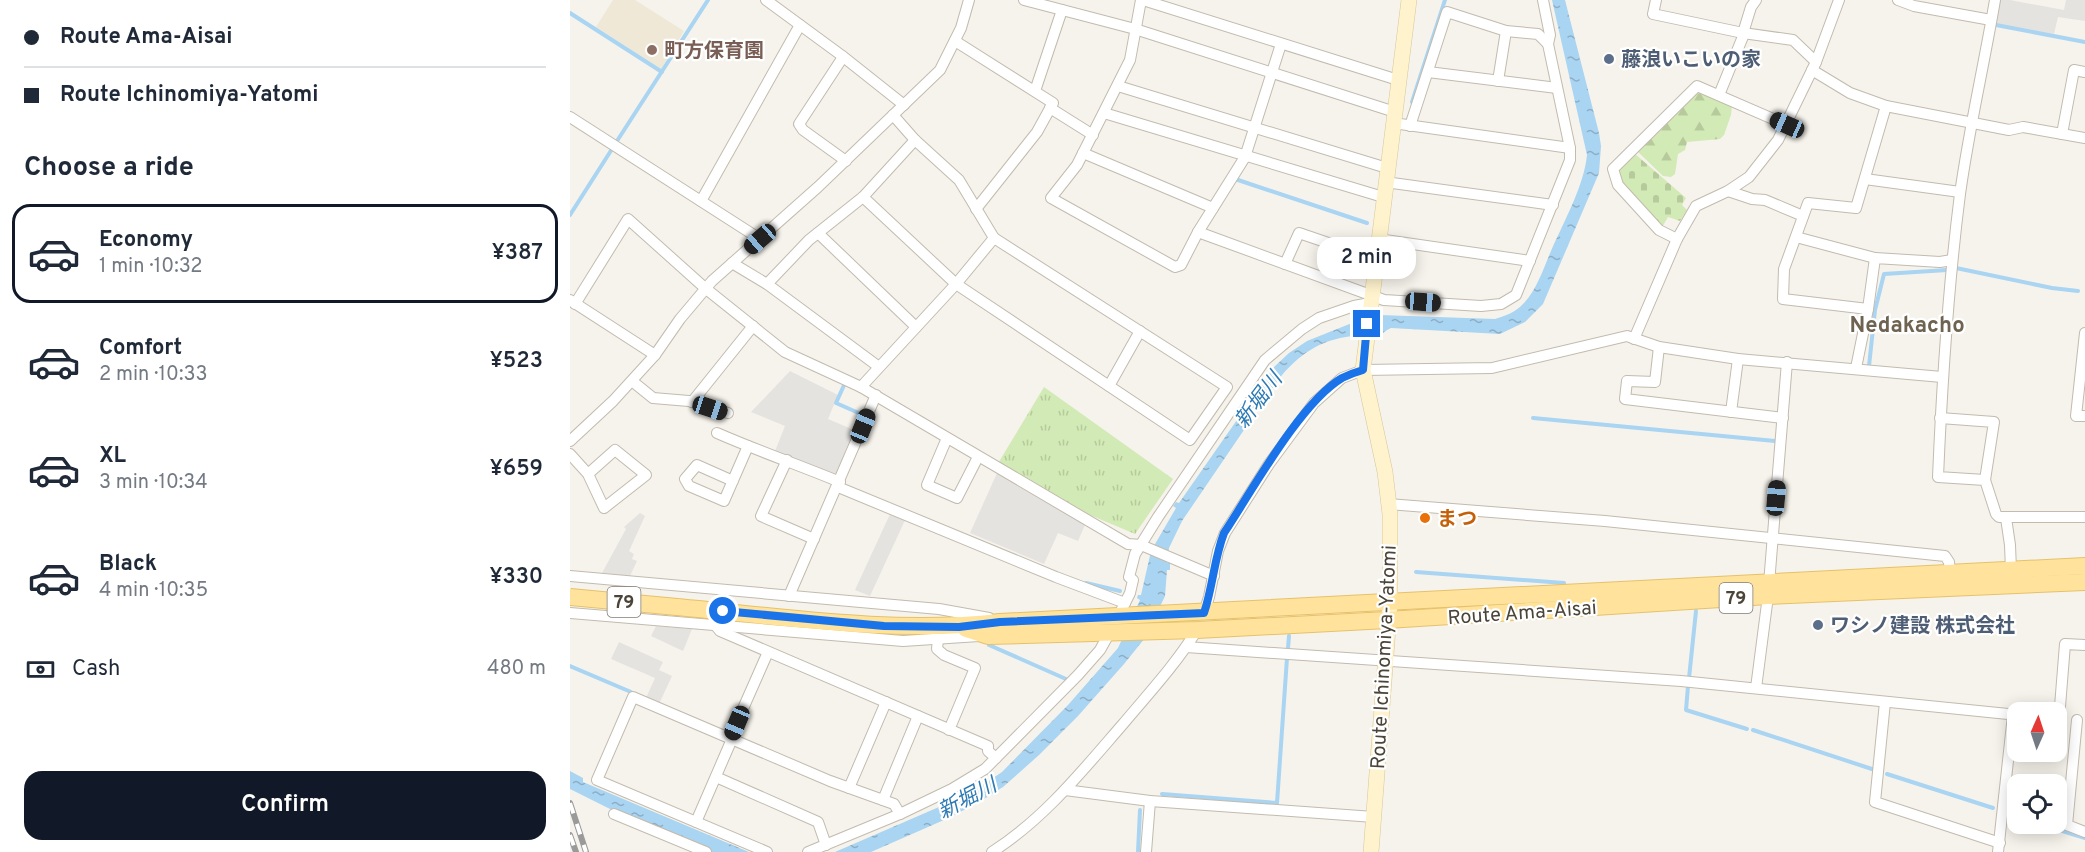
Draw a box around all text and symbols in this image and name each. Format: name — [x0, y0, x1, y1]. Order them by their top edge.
text: Route Ama-Aisai — [60, 24, 233, 51]
place label: 町方保育園 — [664, 39, 764, 65]
marker: 町方保育園 — [645, 43, 659, 57]
place label: 藤浪いこいの家 — [1621, 48, 1761, 74]
marker: 藤浪いこいの家 — [1602, 52, 1616, 66]
text: Route Ichinomiya-Yatomi — [60, 82, 319, 109]
car — [1767, 109, 1807, 141]
text: Choose a ride — [24, 151, 194, 185]
car — [741, 220, 779, 258]
icon: car — [27, 227, 81, 281]
text: Economy — [99, 227, 193, 254]
callout: 2 min — [1318, 237, 1416, 279]
text: ¥387 — [492, 240, 543, 267]
text: 2 min — [1341, 245, 1392, 271]
text: 1 min · 10:32 — [99, 254, 203, 280]
car — [1404, 292, 1442, 312]
route end — [1353, 310, 1380, 337]
district label: Nedakacho — [1849, 313, 1965, 340]
icon: car — [27, 335, 81, 389]
text: Comfort — [99, 335, 182, 362]
text: ¥523 — [490, 348, 543, 375]
text: 2 min · 10:33 — [99, 362, 208, 388]
water label: 新堀川 — [1229, 366, 1290, 434]
car — [690, 394, 730, 422]
car — [848, 406, 878, 446]
icon: car — [27, 443, 81, 497]
text: XL — [99, 443, 126, 470]
text: ¥659 — [490, 456, 543, 483]
text: 3 min · 10:34 — [99, 470, 208, 496]
car — [1765, 479, 1787, 517]
place label: まつ — [1437, 507, 1477, 533]
marker: まつ — [1418, 511, 1432, 525]
street label: Route Ichinomiya-Yatomi — [1366, 544, 1404, 770]
icon: car — [27, 551, 81, 605]
text: Black — [99, 551, 157, 578]
text: ¥330 — [489, 564, 543, 591]
text: 4 min · 10:35 — [99, 578, 208, 604]
road number: 79 — [1720, 583, 1752, 613]
road number: 79 — [608, 587, 640, 617]
street label: Route Ama-Aisai — [1447, 596, 1598, 632]
route start — [709, 597, 736, 624]
place label: ワシノ建設 株式会社 — [1830, 614, 2015, 640]
marker: ワシノ建設 株式会社 — [1811, 618, 1825, 632]
icon: cash — [24, 653, 57, 686]
text: Cash — [72, 656, 121, 683]
text: 480 m — [487, 656, 546, 682]
north arrow — [2007, 702, 2067, 762]
map controls — [2007, 702, 2067, 834]
car — [722, 703, 752, 743]
button: Confirm — [24, 771, 546, 840]
water label: 新堀川 — [934, 772, 1004, 826]
button: locate — [2007, 774, 2067, 834]

